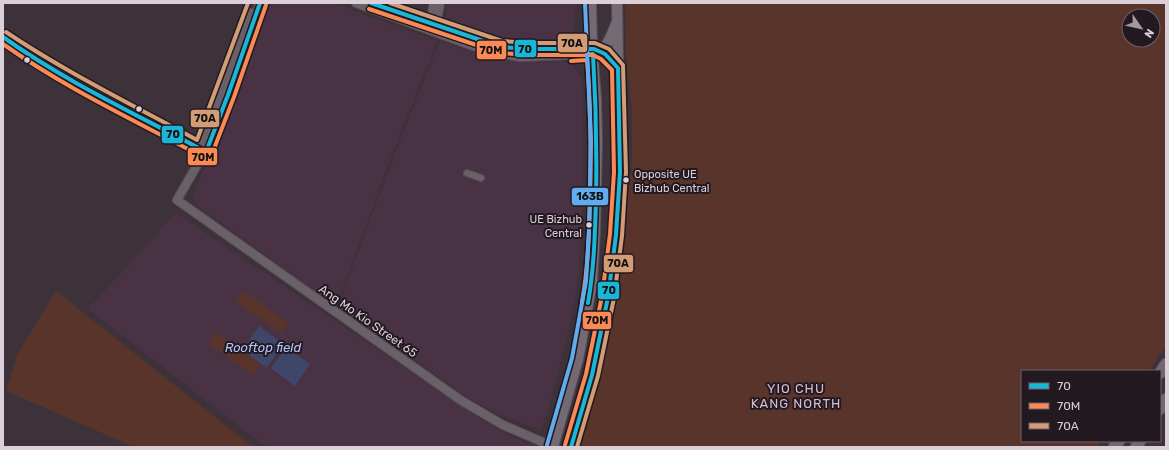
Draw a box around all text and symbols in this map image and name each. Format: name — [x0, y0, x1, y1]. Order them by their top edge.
north arrow — [1121, 8, 1161, 48]
text: N — [1141, 26, 1156, 40]
line badge: 70A — [557, 33, 588, 53]
text: 70A — [561, 37, 583, 50]
line badge: 70 — [514, 39, 537, 58]
line badge: 70M — [476, 40, 507, 60]
text: 70 — [518, 43, 532, 56]
text: 70M — [480, 44, 502, 57]
unlabelled marker — [22, 55, 32, 65]
unlabelled marker — [134, 104, 144, 114]
line badge: 70A — [190, 109, 220, 128]
text: 70A — [194, 112, 216, 125]
line badge: 70 — [161, 125, 184, 144]
text: 70 — [166, 128, 180, 141]
line badge: 70M — [187, 147, 218, 166]
text: 70M — [192, 151, 214, 164]
place label: Opposite UE Bizhub Central — [634, 168, 709, 195]
marker: Opposite UE Bizhub Central — [621, 175, 631, 185]
line badge: 163B — [571, 187, 609, 206]
text: 163B — [576, 190, 604, 203]
place label: UE Bizhub Central — [529, 213, 582, 240]
marker: UE Bizhub Central — [584, 220, 594, 230]
line badge: 70A — [603, 254, 634, 273]
text: 70A — [607, 257, 629, 270]
line badge: 70 — [597, 281, 620, 300]
street label: Ang Mo Kio Street 65 — [316, 282, 420, 360]
text: 70 — [602, 284, 616, 297]
line badge: 70M — [582, 311, 612, 330]
text: 70M — [586, 314, 608, 327]
water label: Rooftop field — [225, 340, 302, 355]
legend — [1021, 370, 1161, 442]
text: 70 — [1057, 379, 1071, 393]
district label: YIO CHU KANG NORTH — [751, 381, 841, 411]
text: 70M — [1057, 399, 1080, 413]
text: 70A — [1057, 419, 1079, 433]

